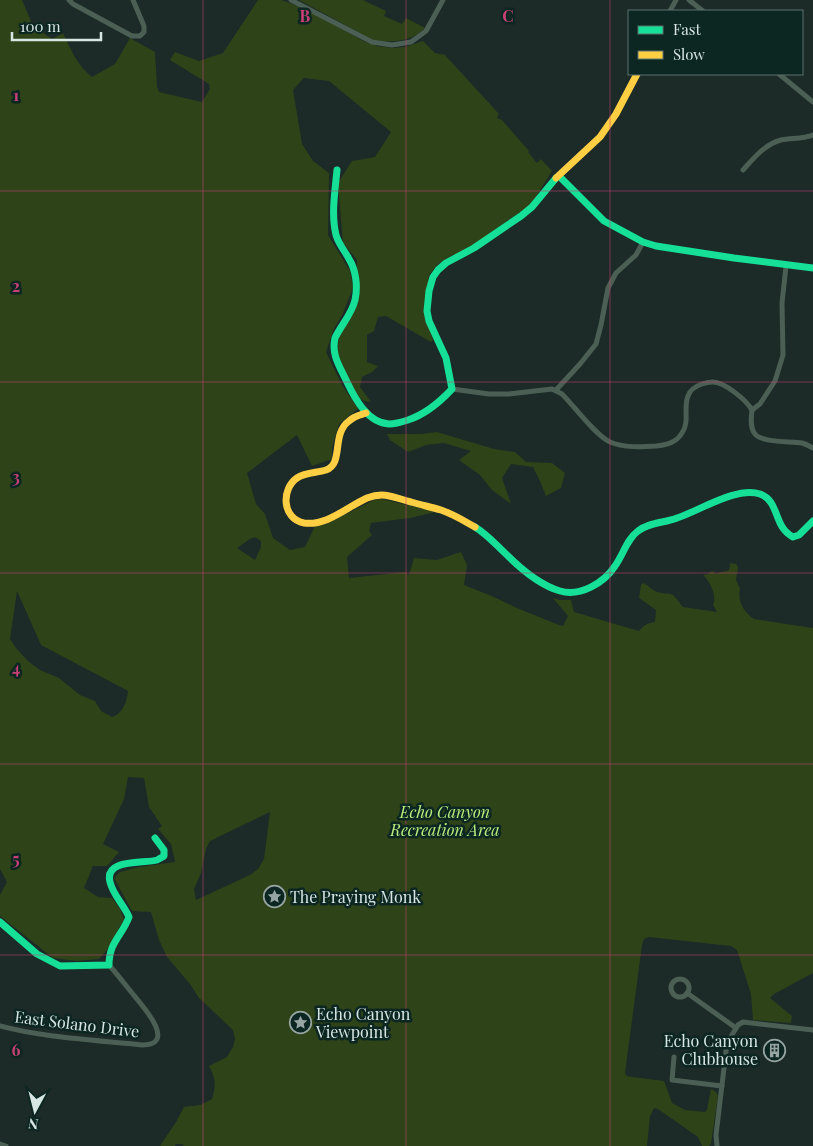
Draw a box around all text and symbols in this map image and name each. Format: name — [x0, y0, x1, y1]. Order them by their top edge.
text: B — [300, 5, 311, 26]
text: C — [502, 5, 514, 26]
scale bar — [12, 10, 101, 42]
legend — [628, 10, 803, 75]
text: 100 m — [20, 16, 61, 36]
text: Fast — [673, 19, 702, 39]
text: Slow — [673, 44, 705, 64]
text: 1 — [13, 84, 19, 105]
text: 2 — [12, 275, 20, 296]
text: 3 — [12, 466, 20, 487]
text: 4 — [12, 657, 20, 678]
park label: Echo Canyon Recreation Area — [389, 801, 500, 840]
text: 5 — [12, 848, 20, 869]
place icon: The Praying Monk — [262, 885, 286, 909]
place label: The Praying Monk — [290, 886, 421, 907]
place label: Echo Canyon Viewpoint — [315, 1003, 411, 1042]
street label: East Solano Drive — [13, 1005, 141, 1042]
place icon: Echo Canyon Viewpoint — [288, 1011, 312, 1035]
place label: Echo Canyon Clubhouse — [664, 1030, 758, 1069]
building icon: Echo Canyon Clubhouse — [762, 1038, 786, 1062]
text: 6 — [12, 1039, 21, 1060]
north arrow — [10, 1086, 60, 1136]
text: N — [27, 1114, 40, 1134]

